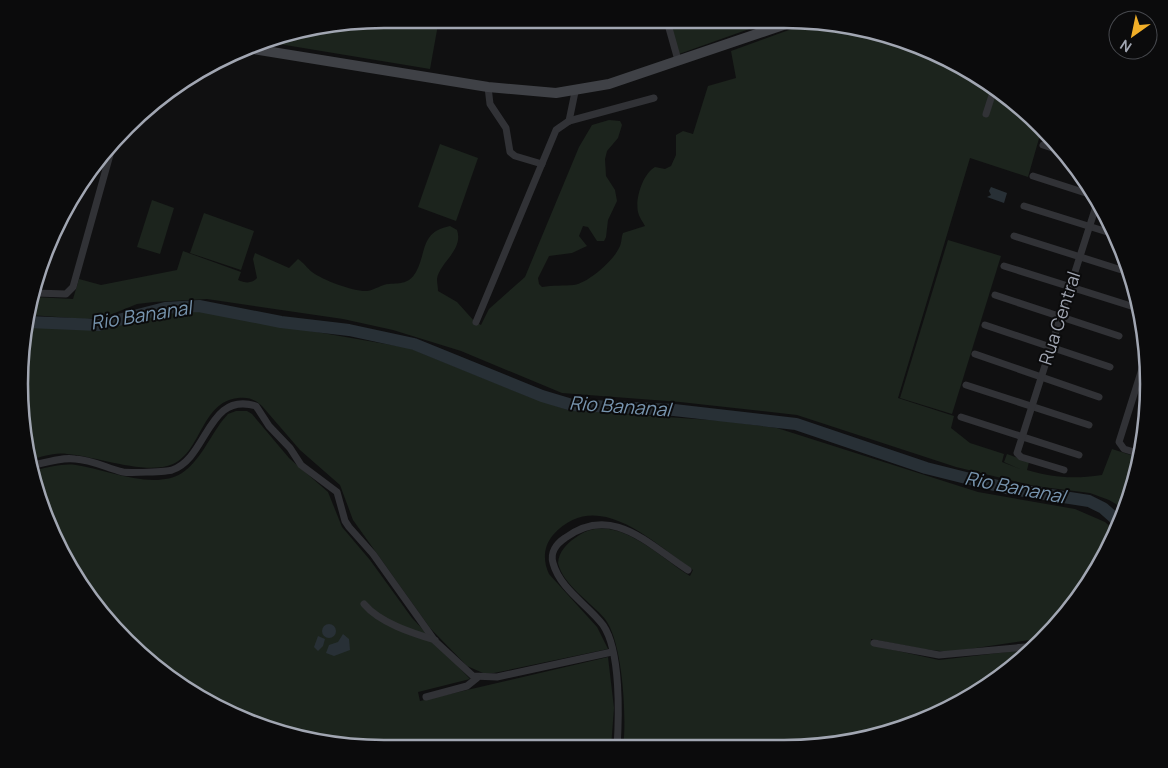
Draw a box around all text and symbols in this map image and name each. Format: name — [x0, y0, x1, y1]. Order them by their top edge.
north arrow — [1108, 10, 1158, 60]
text: N — [1116, 36, 1135, 57]
street label: Rua Central — [1033, 268, 1085, 368]
water label: Rio Bananal — [89, 294, 196, 336]
water label: Rio Bananal — [568, 389, 674, 423]
water label: Rio Bananal — [963, 465, 1070, 510]

